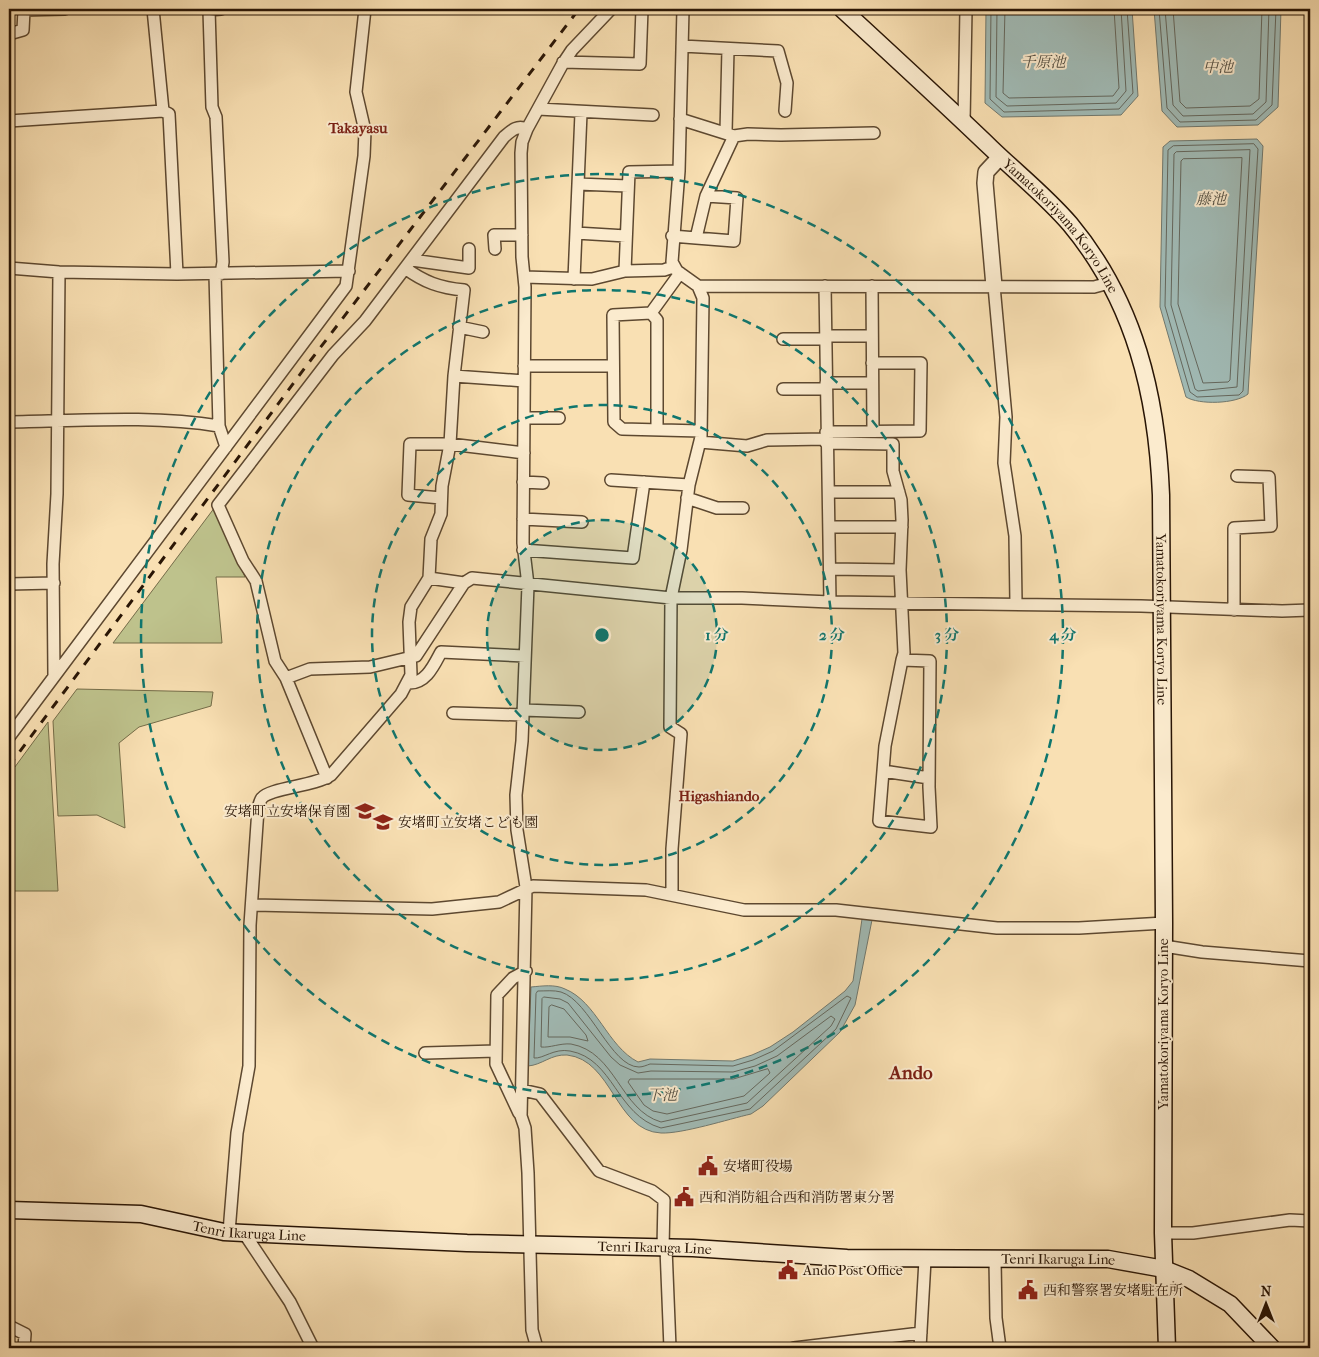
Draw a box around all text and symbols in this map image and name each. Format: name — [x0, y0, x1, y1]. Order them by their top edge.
water label: 千原池 — [1020, 53, 1067, 71]
water label: 中池 — [1203, 58, 1235, 76]
district label: Takayasu — [328, 119, 388, 137]
street label: Yamatokoriyama Koryo Line — [998, 155, 1122, 296]
water label: 藤池 — [1196, 190, 1228, 208]
street label: Yamatokoriyama Koryo Line — [1152, 532, 1170, 705]
centre of rings — [593, 626, 611, 644]
text: 1 分 — [705, 626, 729, 644]
text: 2 分 — [819, 626, 845, 644]
text: 3 分 — [935, 626, 959, 644]
text: 4 分 — [1048, 626, 1077, 644]
district label: Higashiando — [679, 787, 760, 805]
school or university icon: 安堵町立安堵保育園 — [354, 800, 376, 822]
place label: 安堵町立安堵保育園 — [224, 803, 350, 820]
school or university icon: 安堵町立安堵こども園 — [372, 811, 394, 833]
place label: 安堵町立安堵こども園 — [398, 814, 538, 831]
street label: Yamatokoriyama Koryo Line — [1155, 938, 1172, 1111]
district label: Ando — [888, 1062, 933, 1084]
water label: 下池 — [647, 1086, 679, 1104]
public building icon: 安堵町役場 — [697, 1155, 719, 1177]
place label: 安堵町役場 — [723, 1158, 793, 1175]
public building icon: 西和消防組合西和消防署東分署 — [673, 1186, 695, 1208]
place label: 西和消防組合西和消防署東分署 — [699, 1189, 895, 1206]
street label: Tenri Ikaruga Line — [191, 1217, 306, 1245]
street label: Tenri Ikaruga Line — [597, 1238, 712, 1258]
street label: Tenri Ikaruga Line — [1001, 1251, 1117, 1269]
public building icon: Ando Post Office — [777, 1259, 799, 1281]
place label: Ando Post Office — [802, 1262, 903, 1279]
public building icon: 西和警察署安堵駐在所 — [1017, 1279, 1039, 1301]
north arrow — [1242, 1280, 1292, 1330]
place label: 西和警察署安堵駐在所 — [1043, 1282, 1183, 1299]
text: N — [1261, 1283, 1272, 1300]

